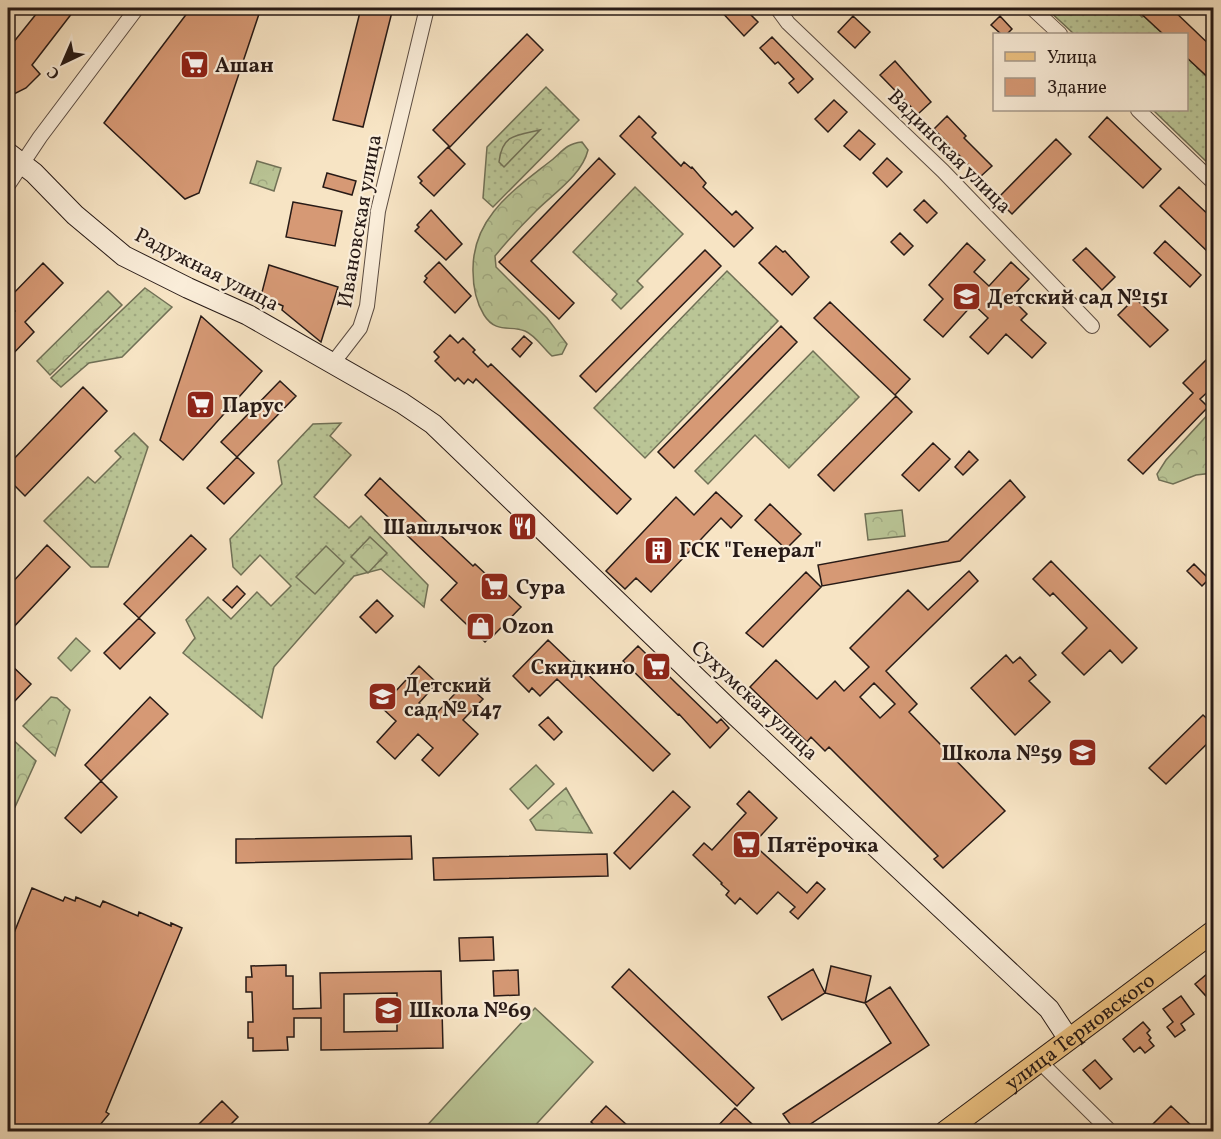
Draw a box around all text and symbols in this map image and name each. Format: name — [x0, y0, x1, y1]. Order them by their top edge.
north arrow — [33, 33, 93, 93]
legend — [993, 33, 1188, 111]
text: Улица — [1047, 46, 1097, 71]
supermarket icon: Ашан — [178, 49, 210, 81]
place label: Ашан — [215, 52, 274, 81]
text: С — [43, 61, 65, 84]
text: Здание — [1047, 76, 1107, 101]
street label: Вадинская улица — [880, 83, 1018, 221]
street label: Ивановская улица — [331, 132, 390, 310]
street label: Радужная улица — [129, 221, 284, 319]
school or university icon: Детский сад №151 — [950, 281, 982, 313]
place label: Детский сад №151 — [987, 284, 1168, 313]
supermarket icon: Парус — [185, 389, 217, 421]
place label: Парус — [222, 392, 284, 421]
restaurant icon: Шашлычок — [507, 511, 539, 543]
place label: Шашлычок — [383, 514, 502, 543]
building icon: ГСК "Генерал" — [642, 534, 674, 566]
place label: ГСК "Генерал" — [679, 537, 822, 566]
supermarket icon: Сура — [479, 571, 511, 603]
place label: Сура — [516, 574, 565, 603]
shop icon: Ozon — [465, 610, 497, 642]
place label: Ozon — [502, 613, 554, 642]
street label: Сухумская улица — [684, 634, 824, 768]
supermarket icon: Скидкино — [640, 651, 672, 683]
place label: Скидкино — [531, 654, 635, 683]
place label: Детский сад № 147 — [404, 672, 502, 725]
school or university icon: Детский сад № 147 — [367, 681, 399, 713]
school or university icon: Школа №59 — [1067, 737, 1099, 769]
place label: Школа №59 — [941, 740, 1062, 769]
supermarket icon: Пятёрочка — [730, 829, 762, 861]
place label: Пятёрочка — [767, 832, 879, 861]
street label: улица Терновского — [999, 967, 1162, 1098]
school or university icon: Школа №69 — [372, 994, 404, 1026]
place label: Школа №69 — [409, 997, 531, 1026]

